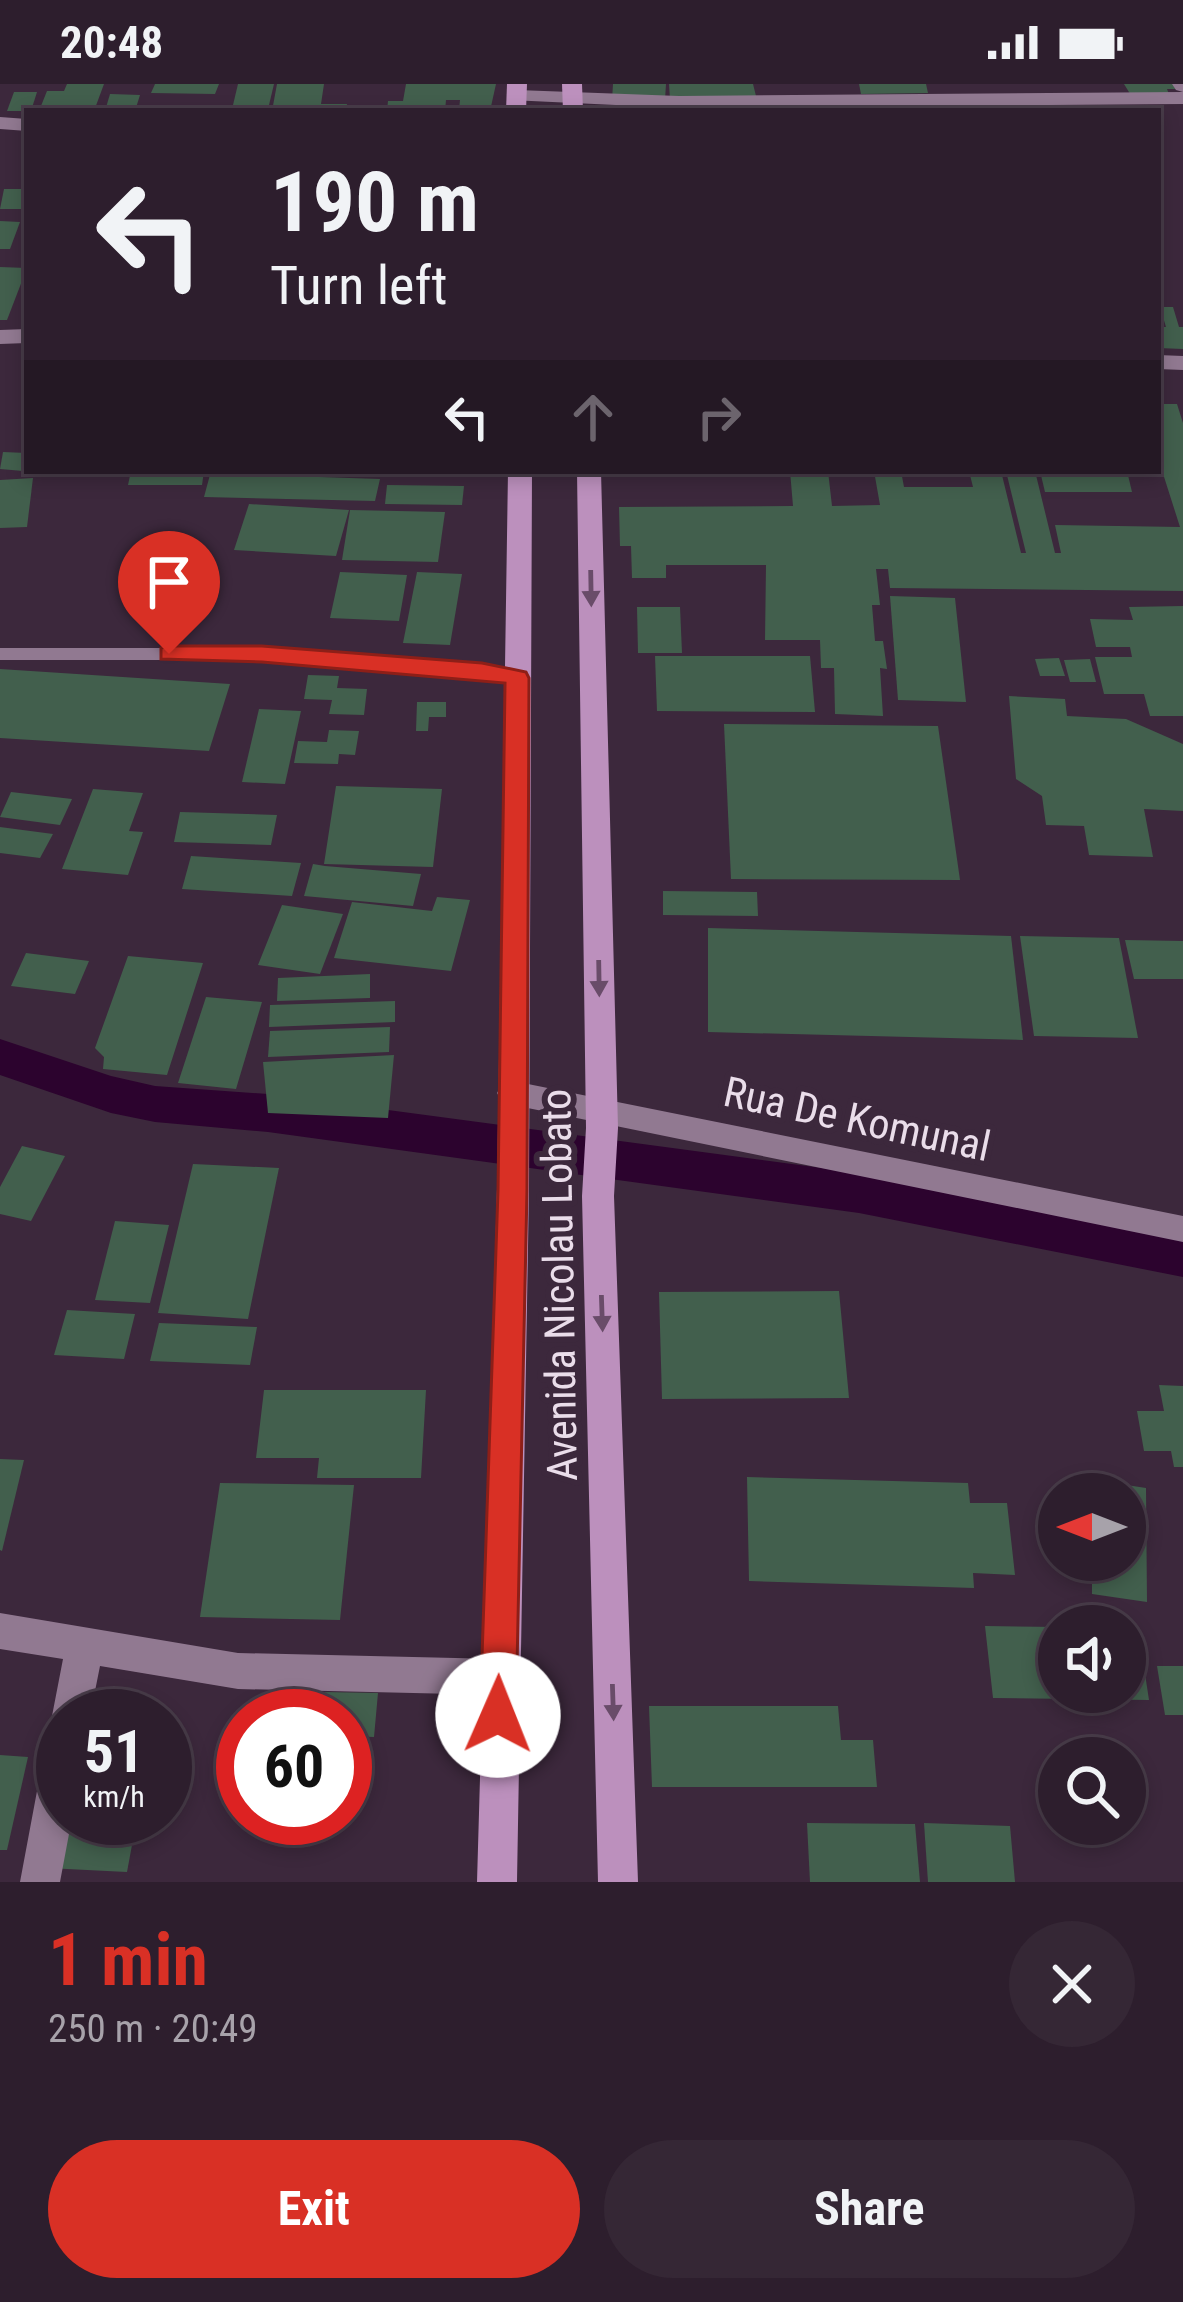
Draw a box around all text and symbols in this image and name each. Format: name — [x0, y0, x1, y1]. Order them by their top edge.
text: 20:48 — [60, 16, 163, 69]
text: 190 m — [270, 153, 479, 252]
icon: left — [72, 156, 228, 312]
text: Turn left — [270, 254, 447, 317]
icon: left — [434, 384, 500, 450]
icon: ahead — [560, 384, 626, 450]
icon: right — [686, 384, 752, 450]
pin — [118, 531, 220, 654]
icon: arrive — [136, 549, 202, 615]
one-way arrow — [581, 570, 601, 608]
one-way arrow — [589, 960, 608, 998]
street label: Rua De Komunal — [719, 1067, 995, 1171]
street label: Avenida Nicolau Lobato — [531, 1089, 587, 1481]
one-way arrow — [592, 1295, 611, 1333]
north arrow — [1038, 1473, 1146, 1581]
map controls — [1038, 1473, 1146, 1845]
button: sound — [1038, 1605, 1146, 1713]
position arrow — [435, 1652, 561, 1778]
one-way arrow — [604, 1684, 623, 1722]
speed limit sign: 60 — [216, 1689, 372, 1845]
text: 51 — [84, 1716, 144, 1787]
button: search — [1038, 1737, 1146, 1845]
text: km/h — [83, 1779, 145, 1814]
text: 1 min — [48, 1918, 208, 2003]
button: close — [1009, 1921, 1135, 2047]
text: 250 m · 20:49 — [48, 2006, 258, 2052]
button: Exit — [48, 2140, 580, 2278]
button: Share — [604, 2140, 1135, 2278]

